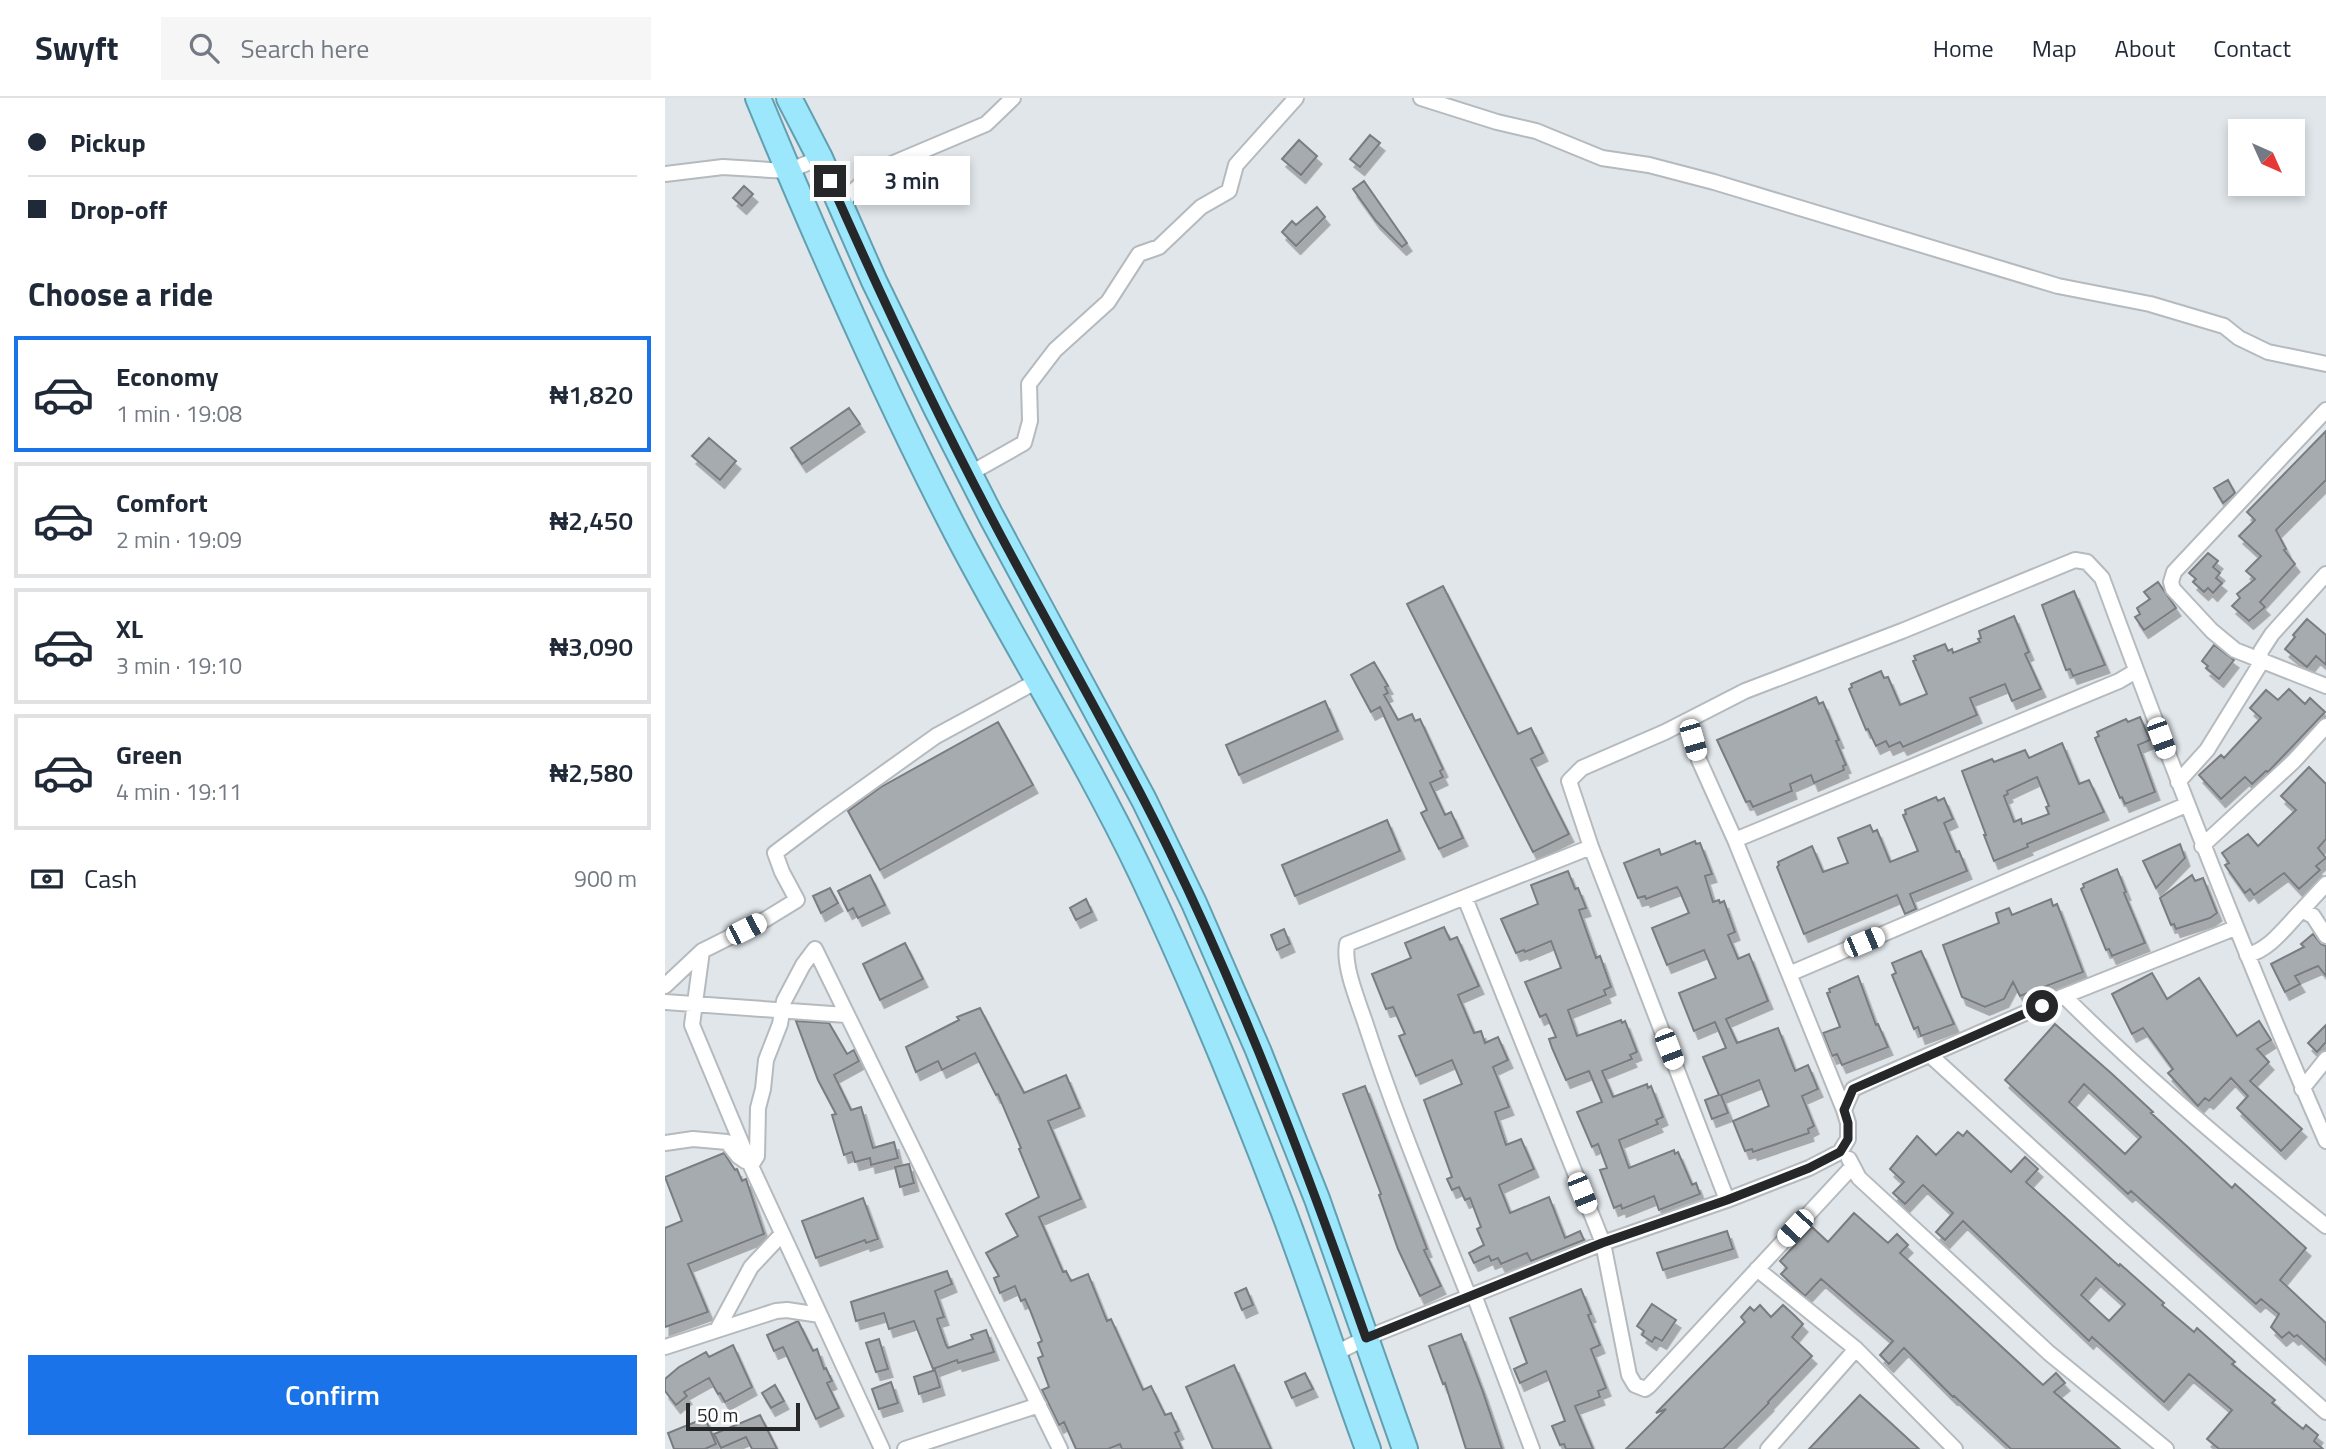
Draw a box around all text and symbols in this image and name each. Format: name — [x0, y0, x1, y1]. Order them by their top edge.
search box — [161, 17, 651, 80]
text: Swyft — [35, 23, 119, 73]
icon: search — [185, 29, 223, 67]
text: Search here — [241, 29, 369, 68]
text: Home — [1933, 30, 1994, 66]
text: Map — [2032, 30, 2077, 66]
text: About — [2115, 30, 2175, 66]
text: Contact — [2213, 30, 2291, 66]
north arrow — [2228, 119, 2305, 196]
map controls — [2228, 119, 2305, 196]
text: Pickup — [70, 123, 146, 162]
callout: 3 min — [855, 156, 970, 206]
text: 3 min — [884, 163, 940, 198]
route end — [814, 165, 846, 197]
text: Drop-off — [70, 190, 167, 229]
text: Choose a ride — [28, 270, 213, 318]
text: Economy — [116, 357, 218, 396]
icon: car — [32, 363, 95, 426]
text: ₦1,820 — [550, 375, 633, 414]
text: 1 min · 19:08 — [116, 396, 242, 431]
text: Comfort — [116, 483, 208, 522]
icon: car — [32, 489, 95, 552]
text: ₦2,450 — [550, 501, 633, 540]
text: 2 min · 19:09 — [116, 522, 242, 557]
text: XL — [116, 609, 143, 648]
icon: car — [32, 615, 95, 678]
text: ₦3,090 — [550, 627, 633, 666]
text: 3 min · 19:10 — [116, 648, 242, 683]
car — [2144, 715, 2179, 761]
car — [1678, 717, 1709, 763]
text: Green — [116, 735, 182, 774]
icon: car — [32, 741, 95, 804]
text: ₦2,580 — [550, 753, 633, 792]
text: 4 min · 19:11 — [116, 774, 242, 809]
text: Cash — [84, 859, 137, 898]
icon: cash — [28, 860, 66, 898]
text: 900 m — [574, 861, 637, 896]
car — [723, 910, 770, 948]
car — [1841, 924, 1888, 960]
route start — [2026, 990, 2058, 1022]
car — [1652, 1026, 1687, 1072]
car — [1565, 1170, 1600, 1216]
car — [1773, 1205, 1818, 1251]
button: Confirm — [28, 1355, 637, 1435]
scale bar — [686, 1400, 800, 1432]
text: 50 m — [697, 1400, 738, 1429]

